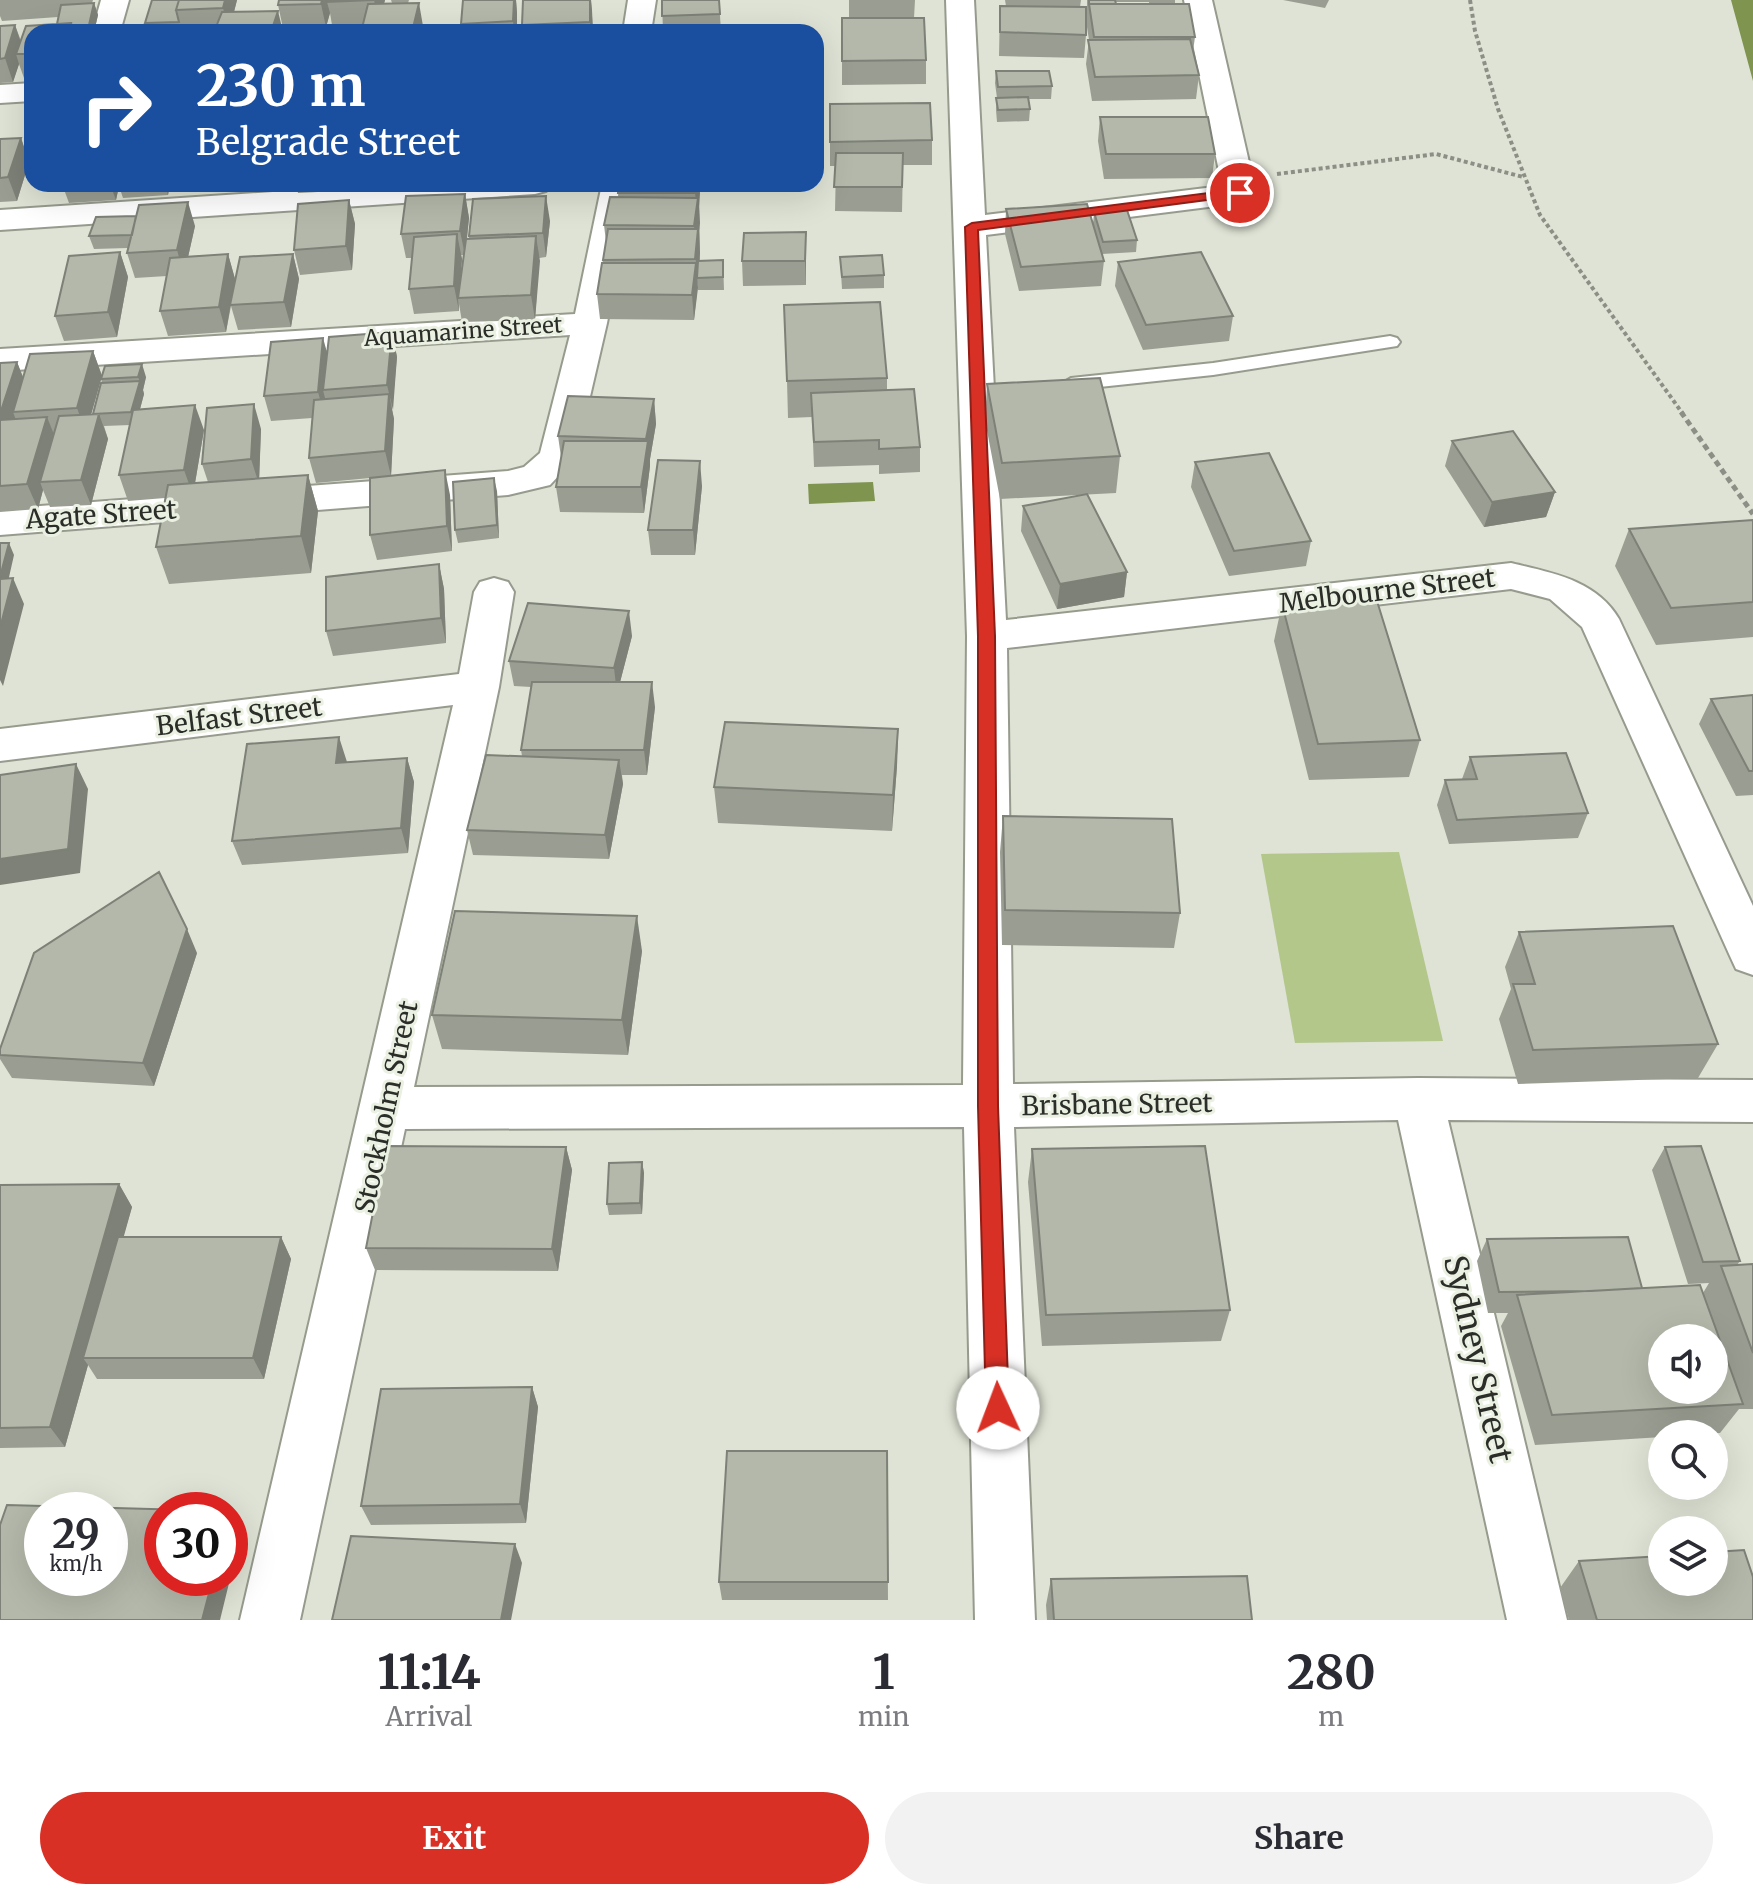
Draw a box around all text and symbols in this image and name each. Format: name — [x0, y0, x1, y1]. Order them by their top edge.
text: 230 m — [196, 51, 366, 121]
icon: right — [64, 56, 168, 160]
text: Belgrade Street — [196, 120, 460, 165]
pin — [1206, 159, 1274, 227]
icon: arrive — [1218, 171, 1262, 215]
street label: Aquamarine Street — [362, 310, 564, 352]
street label: Agate Street — [23, 492, 178, 536]
street label: Melbourne Street — [1277, 560, 1497, 620]
street label: Belfast Street — [154, 689, 324, 743]
street label: Stockholm Street — [347, 998, 425, 1216]
street label: Brisbane Street — [1021, 1086, 1213, 1122]
street label: Sydney Street — [1435, 1251, 1521, 1467]
map controls — [1648, 1324, 1728, 1596]
button: sound — [1648, 1324, 1728, 1404]
position arrow — [956, 1366, 1040, 1450]
button: search — [1648, 1420, 1728, 1500]
speed limit sign: 30 — [144, 1492, 248, 1596]
text: 29 — [52, 1509, 100, 1559]
button: layers — [1648, 1516, 1728, 1596]
text: km/h — [50, 1551, 102, 1576]
text: 11:14 — [377, 1642, 481, 1702]
text: 1 — [873, 1642, 895, 1702]
text: 280 — [1287, 1642, 1376, 1702]
text: Arrival — [386, 1700, 472, 1733]
text: min — [858, 1700, 909, 1733]
text: m — [1318, 1700, 1344, 1733]
button: Exit — [40, 1792, 869, 1884]
button: Share — [885, 1792, 1713, 1884]

